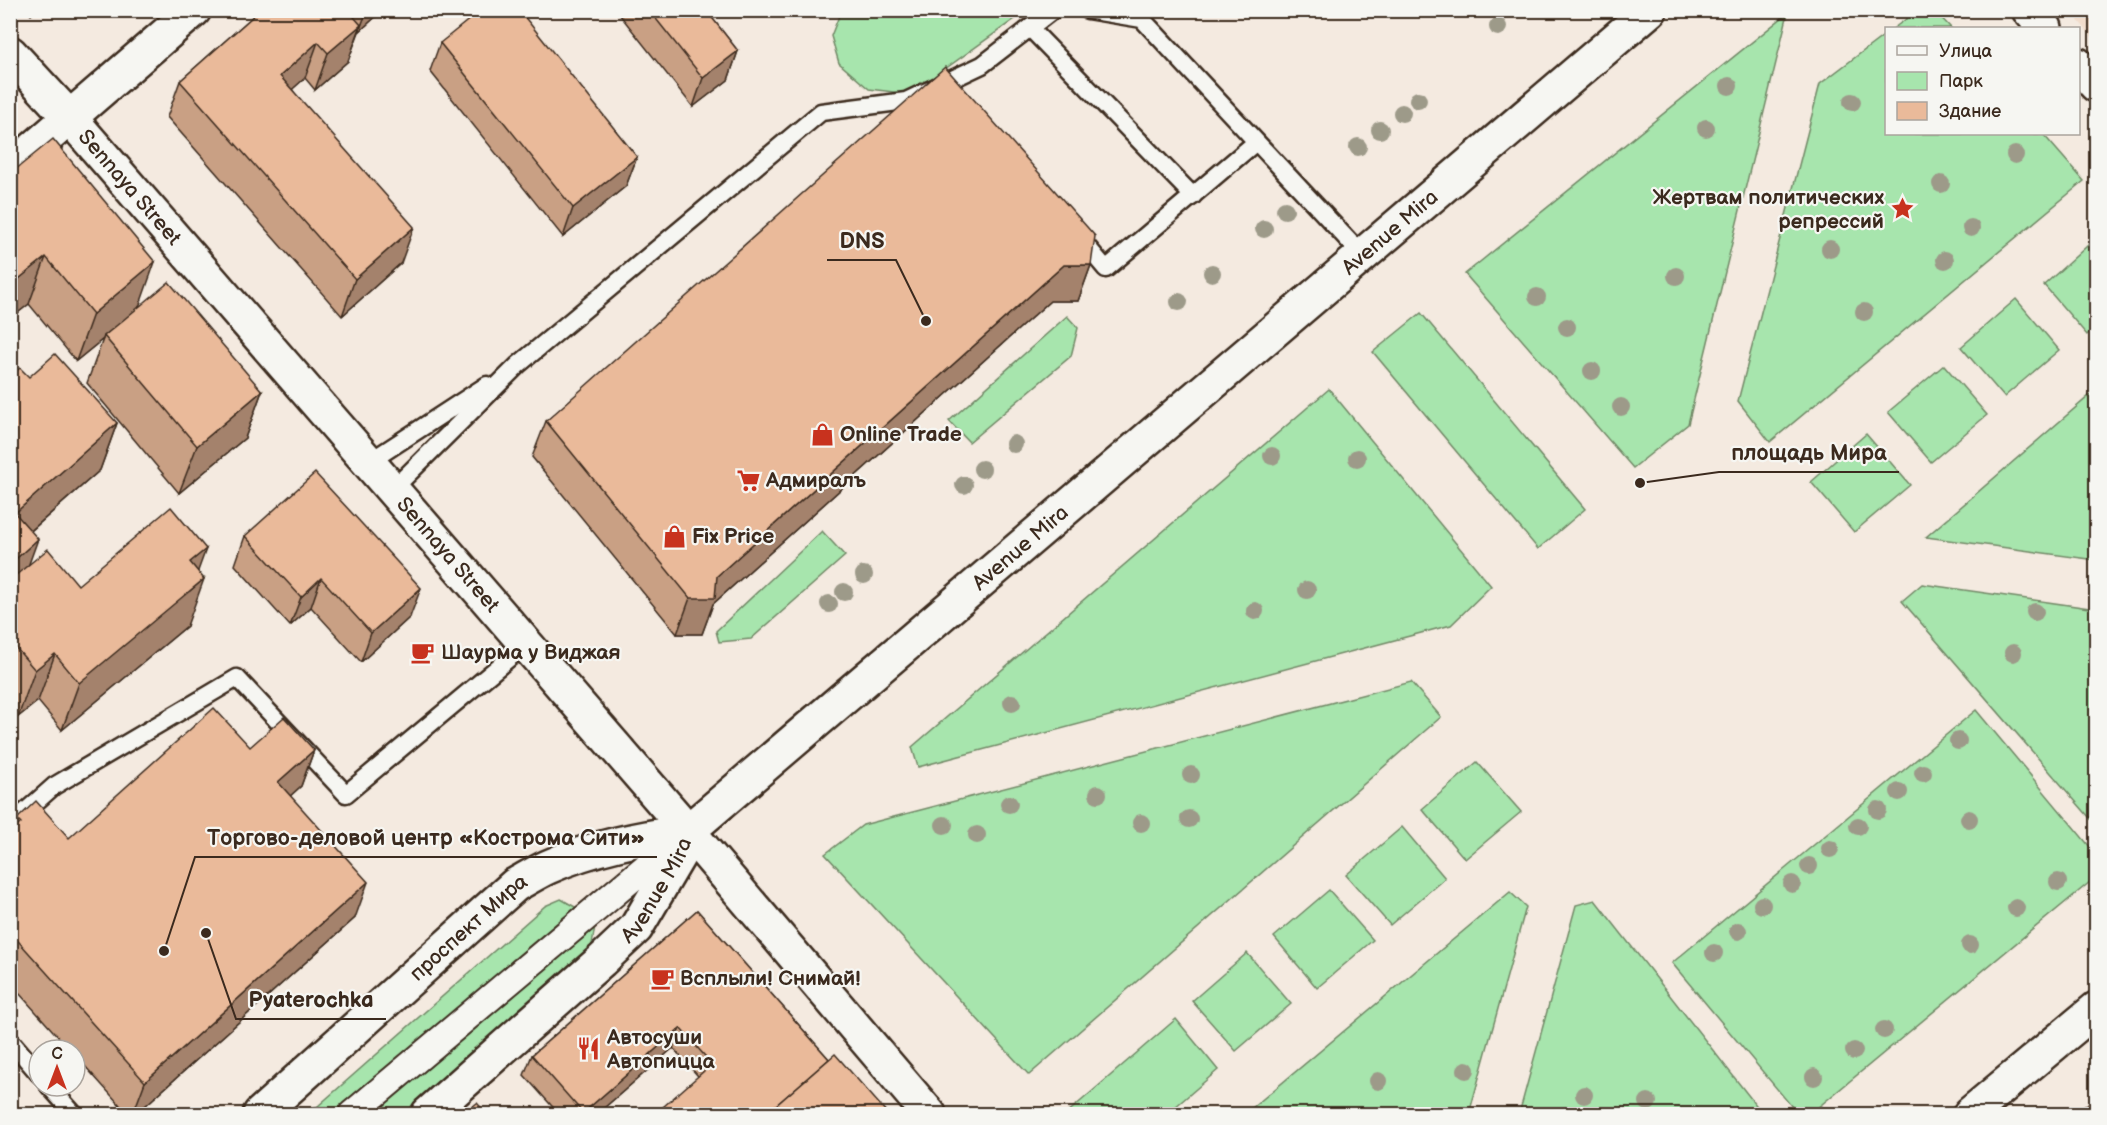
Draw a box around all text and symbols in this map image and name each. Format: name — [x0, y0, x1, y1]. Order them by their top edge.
legend — [1885, 27, 2080, 135]
text: Улица — [1939, 41, 1993, 62]
text: Парк — [1939, 71, 1983, 92]
text: Здание — [1939, 101, 2001, 122]
street label: Sennaya Street — [73, 125, 187, 251]
street label: Avenue Mira — [1337, 185, 1443, 280]
place label: Жертвам политических репрессий — [1652, 185, 1884, 234]
place icon: Жертвам политических репрессий — [1889, 196, 1915, 222]
callout: DNS — [827, 220, 896, 260]
text: DNS — [839, 228, 885, 255]
shop icon: Online Trade — [809, 421, 835, 447]
place label: Online Trade — [840, 422, 962, 447]
callout: площадь Мира — [1719, 432, 1899, 472]
text: площадь Мира — [1731, 440, 1887, 467]
supermarket icon: Адмиралъ — [735, 467, 761, 493]
place label: Адмиралъ — [765, 468, 866, 493]
street label: Sennaya Street — [391, 492, 505, 618]
street label: Avenue Mira — [967, 500, 1074, 596]
shop icon: Fix Price — [661, 523, 687, 549]
place label: Fix Price — [692, 524, 774, 549]
cafe icon: Шаурма у Виджая — [410, 639, 436, 665]
place label: Шаурма у Виджая — [441, 640, 621, 665]
callout: Торгово-деловой центр «Кострома Сити» — [195, 817, 657, 857]
text: Торгово-деловой центр «Кострома Сити» — [207, 825, 645, 852]
street label: Avenue Mira — [616, 835, 697, 949]
street label: проспект Мира — [405, 868, 532, 986]
cafe icon: Всплыли! Снимай! — [649, 965, 675, 991]
place label: Всплыли! Снимай! — [680, 966, 861, 991]
callout: Pyaterochka — [236, 979, 386, 1019]
text: Pyaterochka — [248, 987, 374, 1014]
place label: Автосуши Автопицца — [606, 1025, 715, 1074]
restaurant icon: Автосуши Автопицца — [576, 1036, 602, 1062]
north arrow — [27, 1038, 87, 1098]
text: С — [51, 1045, 63, 1064]

